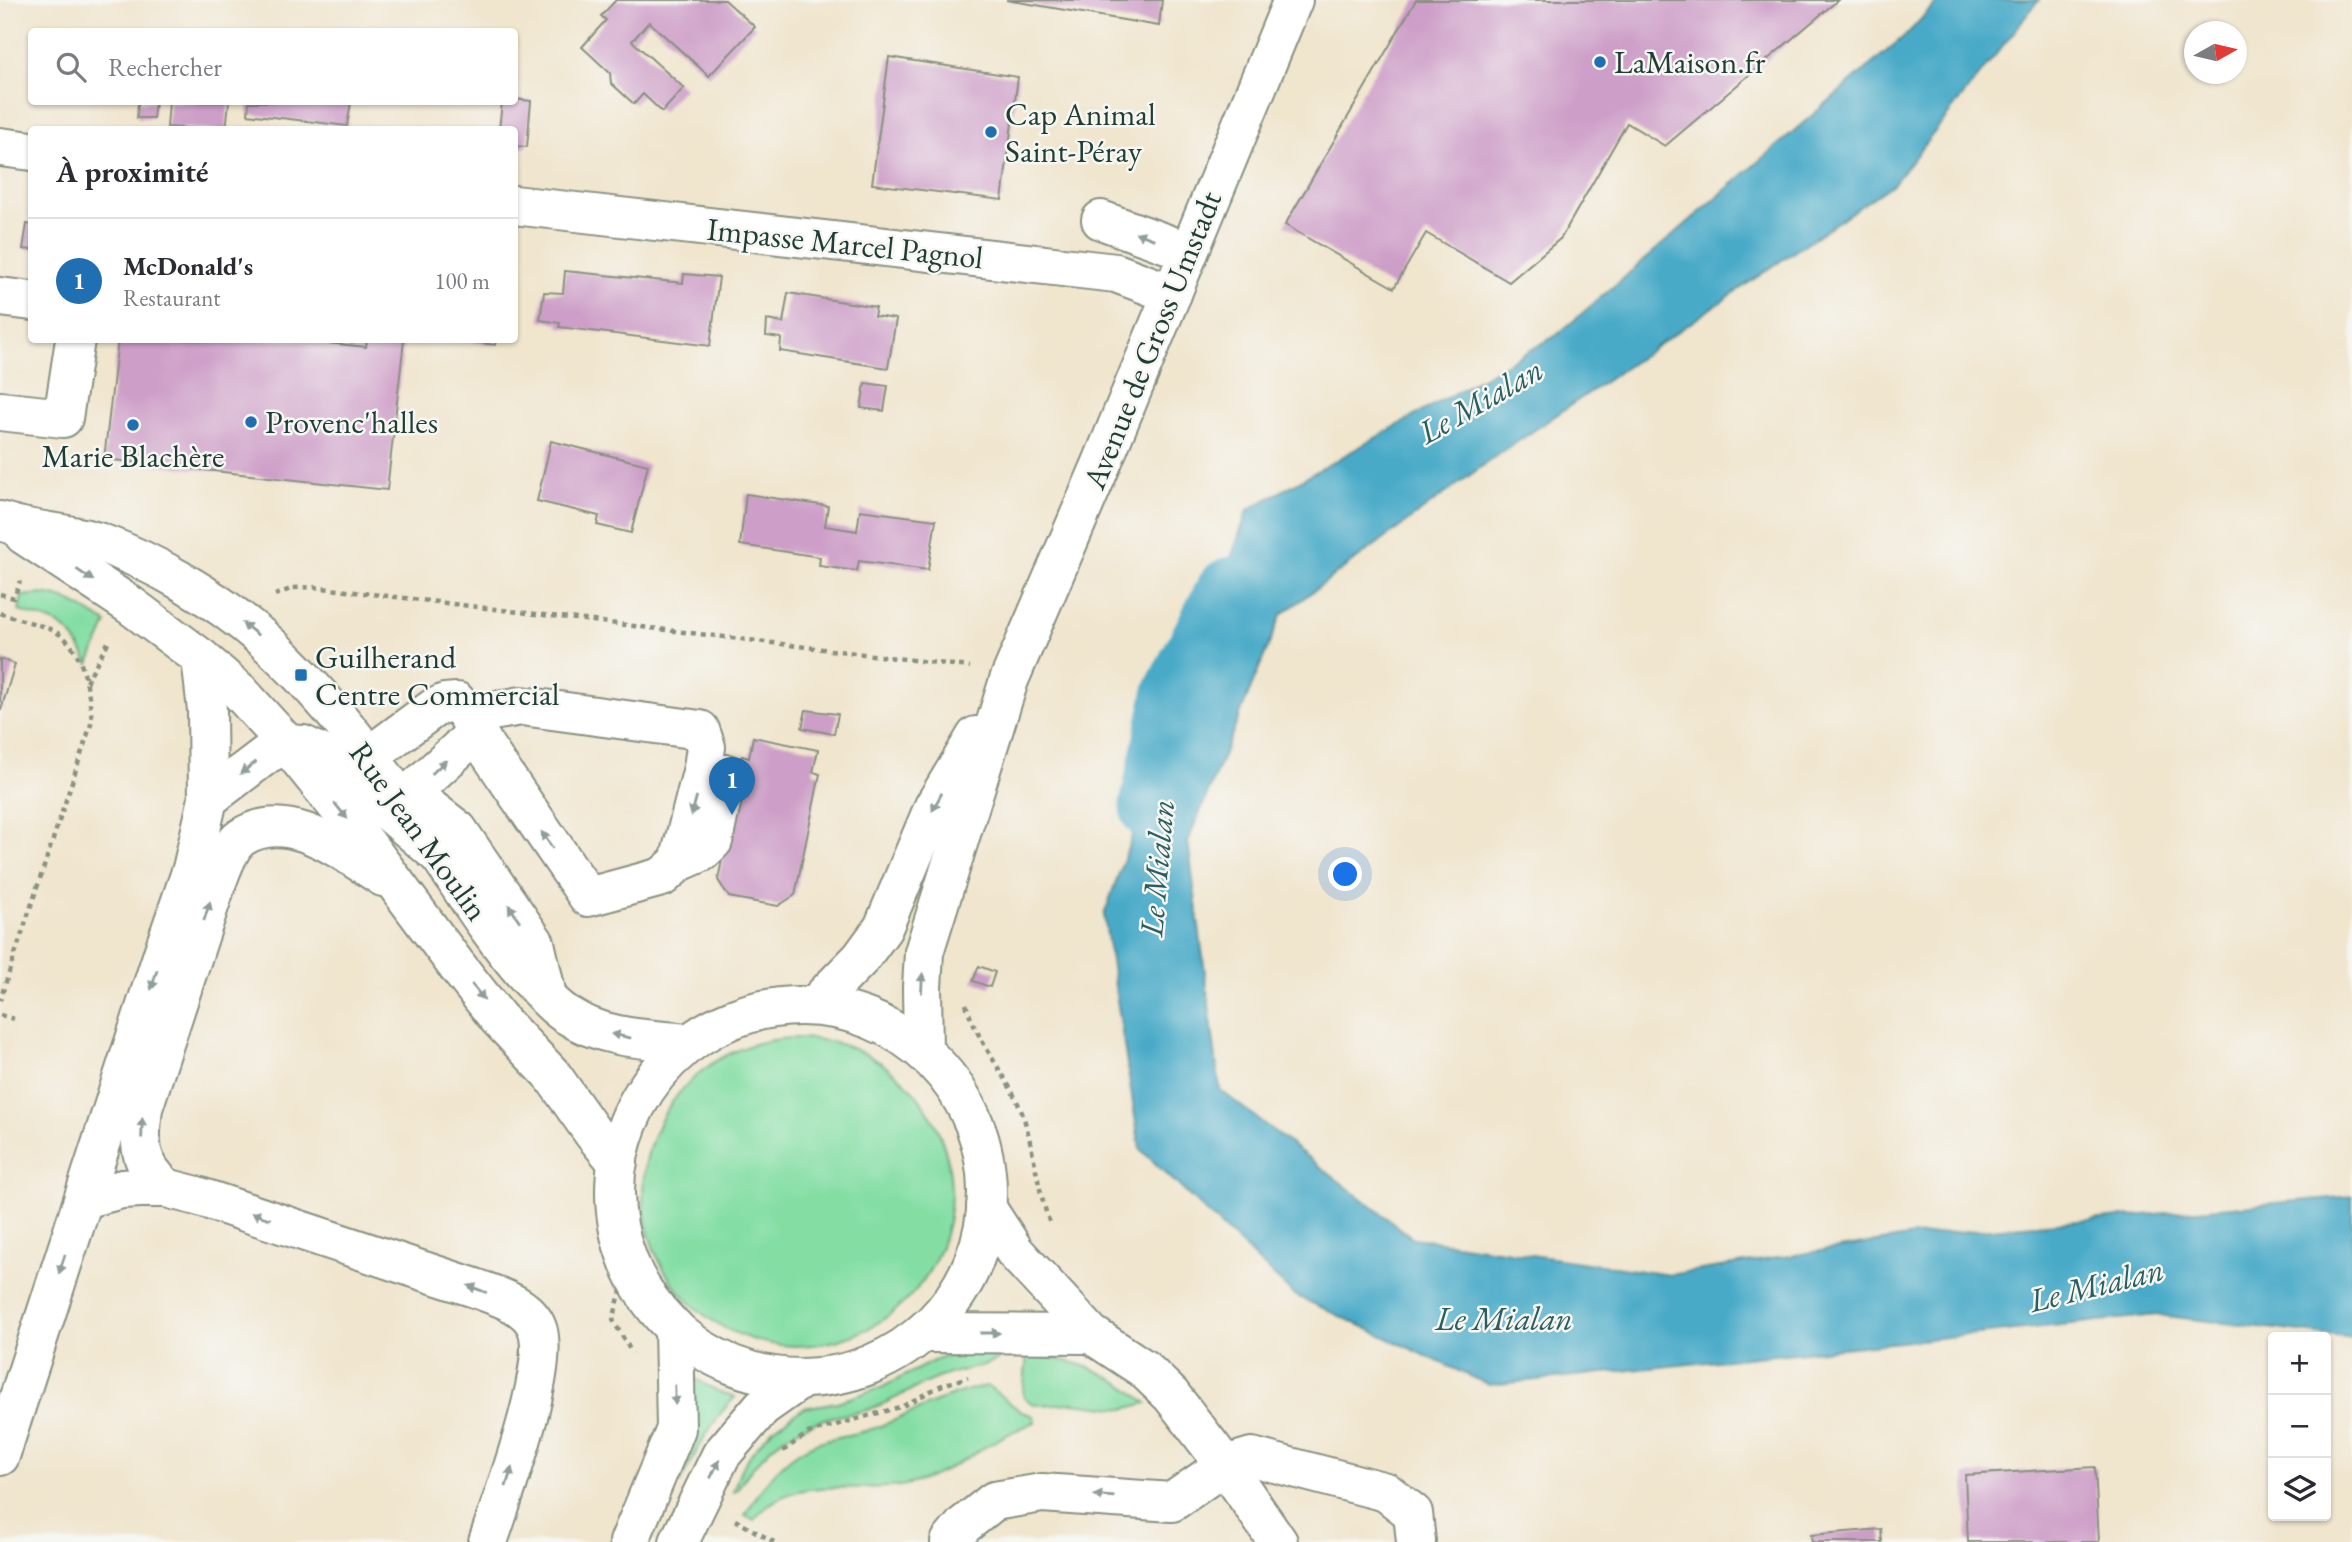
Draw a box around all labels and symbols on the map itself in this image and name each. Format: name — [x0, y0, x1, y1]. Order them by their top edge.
north arrow — [2184, 21, 2247, 84]
place label: LaMaison.fr — [1614, 41, 1766, 83]
marker: LaMaison.fr — [1592, 54, 1608, 70]
place label: Cap Animal Saint-Péray — [1005, 93, 1156, 172]
marker: Cap Animal Saint-Péray — [983, 124, 999, 140]
street label: Avenue de Gross Umstadt — [1073, 185, 1231, 496]
street label: Impasse Marcel Pagnol — [705, 208, 985, 278]
one-way arrow — [1134, 230, 1155, 241]
water label: Le Mialan — [1409, 347, 1551, 454]
place label: Provenc'halles — [265, 401, 438, 443]
marker: Provenc'halles — [243, 414, 259, 430]
marker: Marie Blachère — [125, 417, 141, 433]
place label: Marie Blachère — [42, 435, 224, 477]
one-way arrow — [76, 568, 94, 582]
one-way arrow — [241, 622, 258, 637]
place label: Guilherand Centre Commercial — [315, 636, 560, 715]
marker: Guilherand Centre Commercial — [293, 667, 309, 683]
street label: Rue Jean Moulin — [340, 733, 498, 929]
pin: 1 — [709, 757, 755, 815]
one-way arrow — [430, 759, 447, 775]
one-way arrow — [239, 761, 257, 776]
one-way arrow — [931, 792, 943, 811]
one-way arrow — [688, 796, 698, 817]
water label: Le Mialan — [1129, 798, 1184, 939]
one-way arrow — [333, 802, 348, 819]
one-way arrow — [540, 831, 554, 849]
your location — [1328, 857, 1362, 891]
one-way arrow — [202, 901, 213, 922]
one-way arrow — [508, 903, 521, 923]
one-way arrow — [149, 969, 159, 990]
one-way arrow — [917, 972, 928, 994]
one-way arrow — [470, 983, 485, 1001]
one-way arrow — [610, 1030, 632, 1041]
one-way arrow — [136, 1117, 147, 1139]
one-way arrow — [250, 1211, 271, 1221]
water label: Le Mialan — [2023, 1247, 2168, 1322]
one-way arrow — [57, 1254, 67, 1275]
one-way arrow — [466, 1283, 487, 1294]
water label: Le Mialan — [1434, 1297, 1573, 1340]
one-way arrow — [980, 1327, 1002, 1339]
one-way arrow — [669, 1384, 681, 1406]
one-way arrow — [709, 1459, 720, 1479]
one-way arrow — [505, 1466, 515, 1487]
one-way arrow — [1093, 1490, 1115, 1501]

